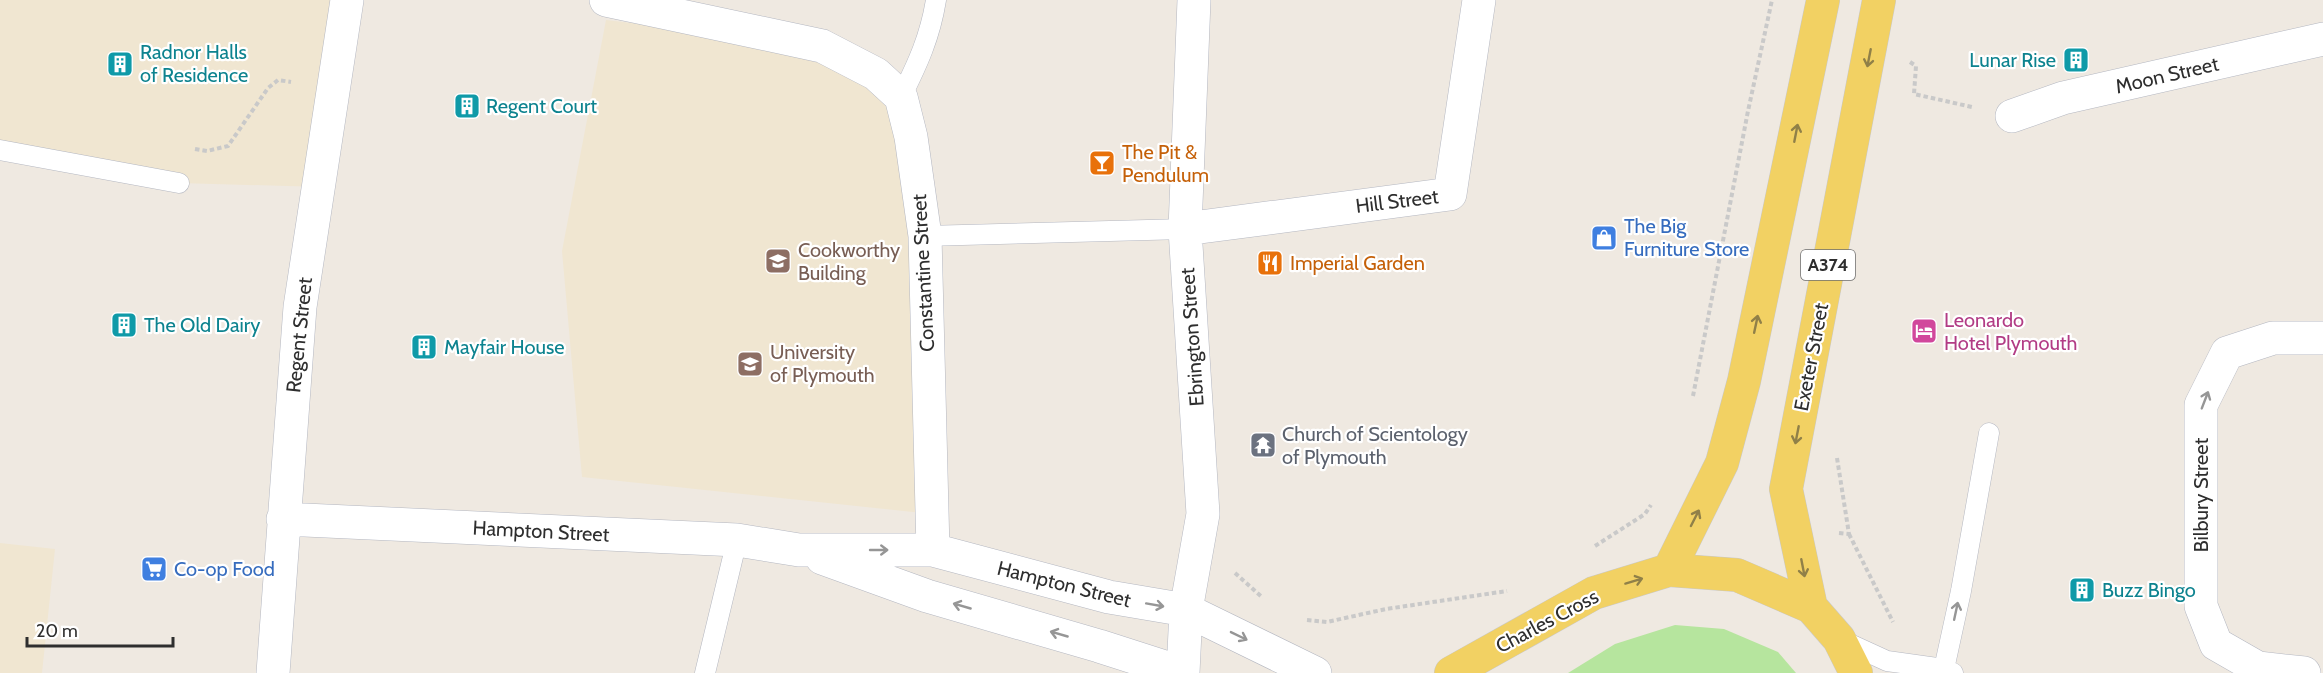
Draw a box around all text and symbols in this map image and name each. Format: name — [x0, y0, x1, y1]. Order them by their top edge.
place label: Radnor Halls of Residence — [140, 40, 248, 87]
building icon: Lunar Rise — [2061, 45, 2091, 75]
one-way arrow — [1863, 47, 1874, 67]
place label: Lunar Rise — [1969, 48, 2056, 72]
building icon: Radnor Halls of Residence — [105, 49, 135, 79]
street label: Moon Street — [2113, 51, 2221, 99]
building icon: Regent Court — [452, 91, 482, 121]
place label: Regent Court — [486, 94, 597, 118]
one-way arrow — [1791, 123, 1802, 143]
place label: The Pit & Pendulum — [1122, 140, 1209, 187]
bar icon: The Pit & Pendulum — [1087, 148, 1117, 178]
street label: Hill Street — [1354, 184, 1440, 218]
street label: Constantine Street — [907, 193, 939, 353]
place label: The Big Furniture Store — [1624, 214, 1749, 261]
shop icon: The Big Furniture Store — [1589, 223, 1619, 253]
place label: Cookworthy Building — [798, 238, 900, 285]
school or university icon: Cookworthy Building — [763, 246, 793, 276]
restaurant icon: Imperial Garden — [1255, 248, 1285, 278]
road number: A374 — [1801, 250, 1855, 280]
place label: Imperial Garden — [1290, 251, 1425, 275]
street label: Ebrington Street — [1175, 267, 1209, 407]
street label: Regent Street — [281, 276, 317, 394]
street label: Exeter Street — [1789, 301, 1833, 413]
place label: Leonardo Hotel Plymouth — [1944, 308, 2077, 355]
building icon: The Old Dairy — [109, 310, 139, 340]
place label: The Old Dairy — [144, 313, 260, 337]
one-way arrow — [1751, 314, 1762, 334]
hotel icon: Leonardo Hotel Plymouth — [1909, 316, 1939, 346]
building icon: Mayfair House — [409, 332, 439, 362]
place label: Mayfair House — [444, 335, 564, 359]
place label: University of Plymouth — [770, 340, 875, 387]
school or university icon: University of Plymouth — [735, 349, 765, 379]
one-way arrow — [2200, 391, 2211, 409]
place label: Church of Scientology of Plymouth — [1282, 422, 1468, 469]
one-way arrow — [1791, 424, 1802, 444]
temple icon: Church of Scientology of Plymouth — [1248, 430, 1278, 460]
street label: Bilbury Street — [2189, 437, 2213, 552]
one-way arrow — [1689, 510, 1701, 527]
street label: Hampton Street — [472, 515, 610, 547]
one-way arrow — [868, 544, 888, 556]
supermarket icon: Co-op Food — [139, 554, 169, 584]
street label: Hampton Street — [995, 556, 1134, 612]
place label: Co-op Food — [174, 557, 275, 581]
one-way arrow — [1798, 558, 1809, 578]
one-way arrow — [1624, 575, 1643, 586]
building icon: Buzz Bingo — [2067, 575, 2097, 605]
place label: Buzz Bingo — [2102, 578, 2196, 602]
street label: Charles Cross — [1492, 584, 1602, 658]
one-way arrow — [953, 600, 972, 611]
one-way arrow — [1144, 600, 1164, 611]
one-way arrow — [1951, 602, 1963, 621]
scale bar — [27, 610, 172, 648]
text: 20 m — [36, 620, 78, 642]
one-way arrow — [1050, 628, 1069, 639]
one-way arrow — [1229, 631, 1247, 642]

